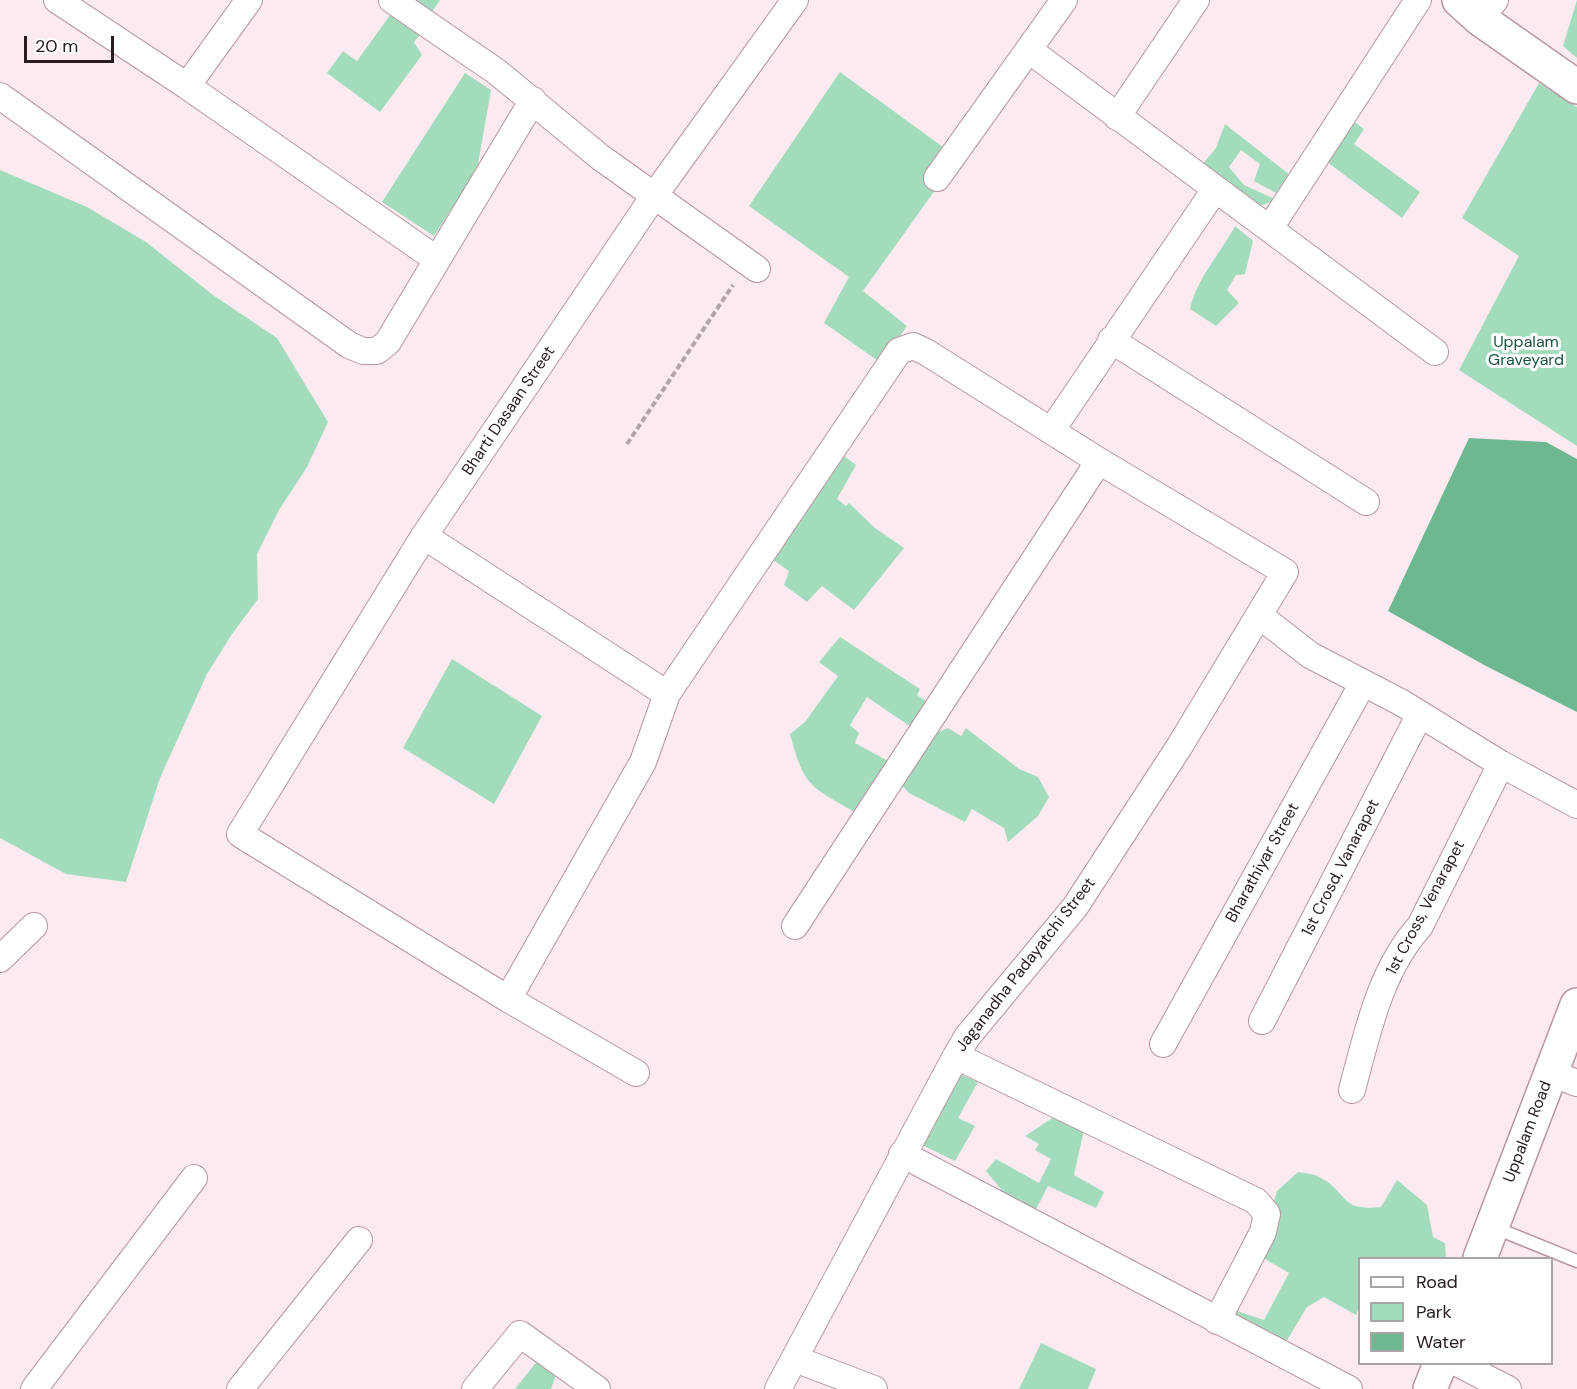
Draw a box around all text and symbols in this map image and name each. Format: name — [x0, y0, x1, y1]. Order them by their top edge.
scale bar — [27, 24, 117, 62]
text: 20 m — [35, 34, 78, 58]
park label: Uppalam Graveyard — [1488, 333, 1564, 371]
street label: Bharti Dasaan Street — [459, 343, 559, 479]
street label: 1st Crosd, Vanarapet — [1298, 796, 1384, 940]
street label: Bharathiyar Street — [1222, 800, 1304, 926]
street label: 1st Cross, Venarapet — [1382, 838, 1470, 978]
street label: Jaganadha Padayatchi Street — [952, 874, 1100, 1056]
street label: Uppalam Road — [1500, 1078, 1556, 1186]
legend — [1358, 1257, 1553, 1365]
text: Road — [1416, 1270, 1458, 1294]
text: Park — [1416, 1300, 1452, 1324]
text: Water — [1416, 1330, 1466, 1354]

